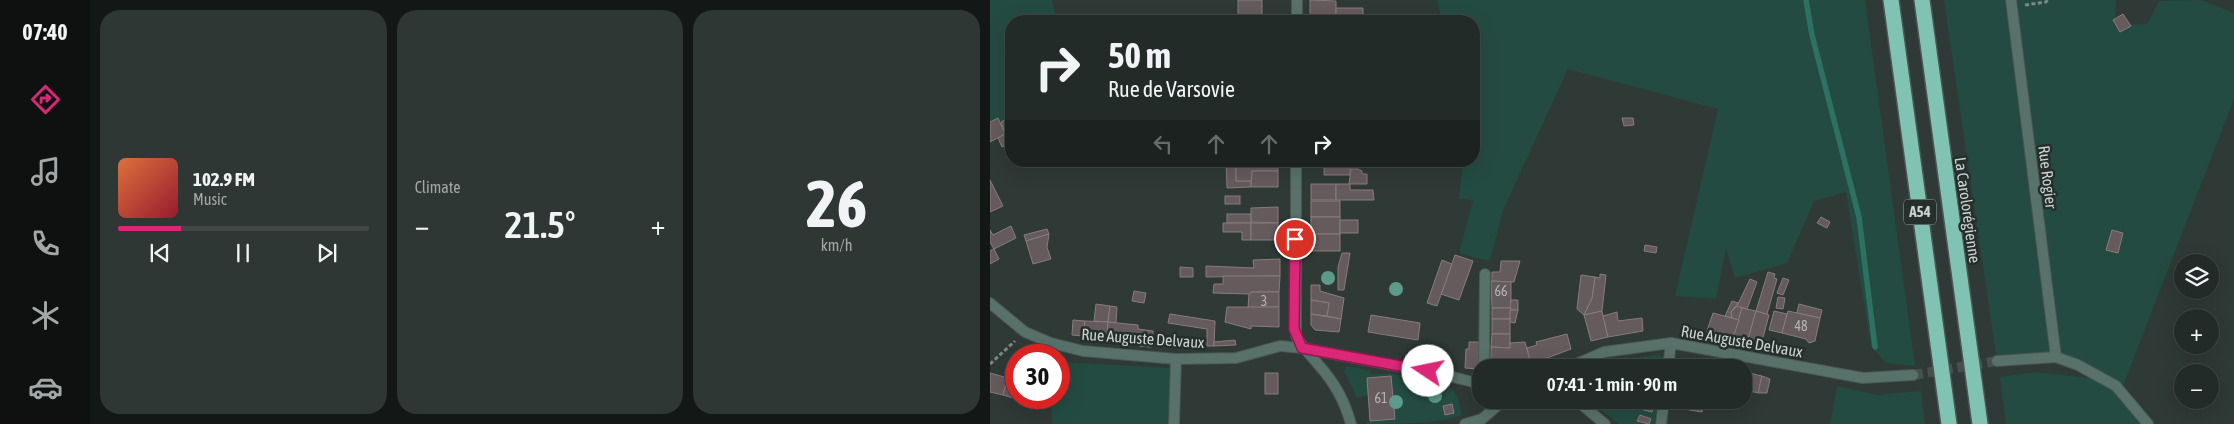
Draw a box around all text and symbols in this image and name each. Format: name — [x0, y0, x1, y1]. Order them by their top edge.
text: 07:40 — [22, 19, 68, 45]
icon: right — [1025, 35, 1090, 100]
text: 50 m — [1108, 35, 1171, 75]
text: Rue de Varsovie — [1108, 76, 1235, 102]
icon: directions — [28, 82, 63, 117]
icon: left — [1149, 130, 1177, 158]
icon: ahead — [1202, 130, 1230, 158]
icon: ahead — [1255, 130, 1283, 158]
icon: right — [1308, 130, 1336, 158]
street label: Rue Rogier — [2034, 145, 2061, 210]
icon: music — [28, 154, 63, 189]
street label: La Carolorégienne — [1951, 156, 1984, 264]
text: 26 — [806, 166, 867, 241]
text: 102.9 FM — [193, 168, 255, 190]
text: Climate — [415, 178, 460, 196]
text: Music — [193, 190, 227, 208]
road number: A54 — [1904, 200, 1936, 224]
text: 21.5° — [505, 203, 575, 246]
text: − — [415, 209, 429, 241]
text: + — [651, 209, 665, 241]
pin — [1274, 218, 1316, 260]
icon: arrive — [1281, 225, 1309, 253]
icon: phone — [28, 226, 63, 261]
text: km/h — [821, 236, 853, 254]
icon: previous — [146, 239, 174, 267]
icon: pause — [229, 239, 257, 267]
icon: next — [313, 239, 341, 267]
map controls — [2174, 254, 2219, 409]
button: layers — [2174, 254, 2219, 299]
house number: 66 — [1494, 283, 1508, 299]
house number: 3 — [1261, 293, 1267, 309]
icon: climate — [28, 298, 63, 333]
button: + — [2174, 309, 2219, 354]
house number: 48 — [1794, 318, 1808, 334]
street label: Rue Auguste Delvaux — [1680, 321, 1805, 362]
street label: Rue Auguste Delvaux — [1081, 325, 1206, 352]
speed limit sign: 30 — [1005, 344, 1070, 409]
position arrow — [1401, 344, 1453, 396]
button: − — [2174, 364, 2219, 409]
icon: car — [28, 370, 63, 405]
text: 07:41 · 1 min · 90 m — [1547, 373, 1677, 395]
house number: 61 — [1374, 390, 1388, 406]

